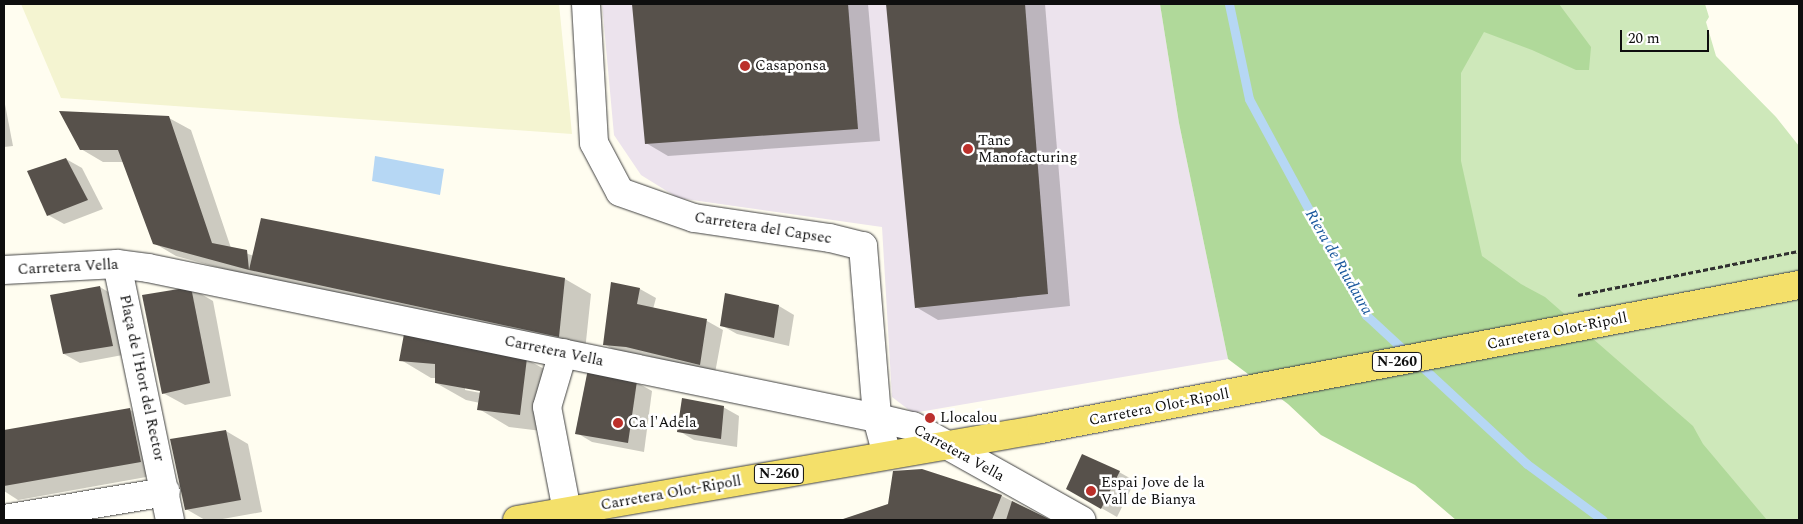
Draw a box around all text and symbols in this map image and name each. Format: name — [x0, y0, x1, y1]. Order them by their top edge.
scale bar — [1623, 20, 1712, 52]
text: 20 m — [1628, 27, 1660, 50]
place label: Casaponsa — [755, 57, 826, 75]
marker: Casaponsa — [739, 60, 751, 72]
place label: Tane Manofacturing — [978, 131, 1077, 166]
marker: Tane Manofacturing — [962, 143, 974, 155]
water label: Riera de Riudaura — [1301, 206, 1377, 318]
street label: Carretera del Capsec — [693, 208, 833, 248]
street label: Carretera Vella — [17, 255, 119, 279]
street label: Plaça de l'Hort del Rector — [116, 293, 168, 463]
street label: Carretera Olot-Ripoll — [1485, 309, 1629, 353]
street label: Carretera Vella — [503, 332, 605, 370]
road number: N-260 — [1371, 351, 1423, 374]
street label: Carretera Olot-Ripoll — [1087, 385, 1231, 429]
place label: Llocalou — [940, 409, 997, 427]
marker: Llocalou — [924, 412, 936, 424]
place label: Ca l'Adela — [628, 414, 696, 432]
marker: Ca l'Adela — [612, 417, 624, 429]
street label: Carretera Vella — [911, 421, 1007, 485]
road number: N-260 — [753, 462, 805, 486]
street label: Carretera Olot-Ripoll — [599, 472, 743, 514]
place label: Espai Jove de la Vall de Bianya — [1101, 473, 1205, 508]
marker: Espai Jove de la Vall de Bianya — [1085, 485, 1097, 497]

